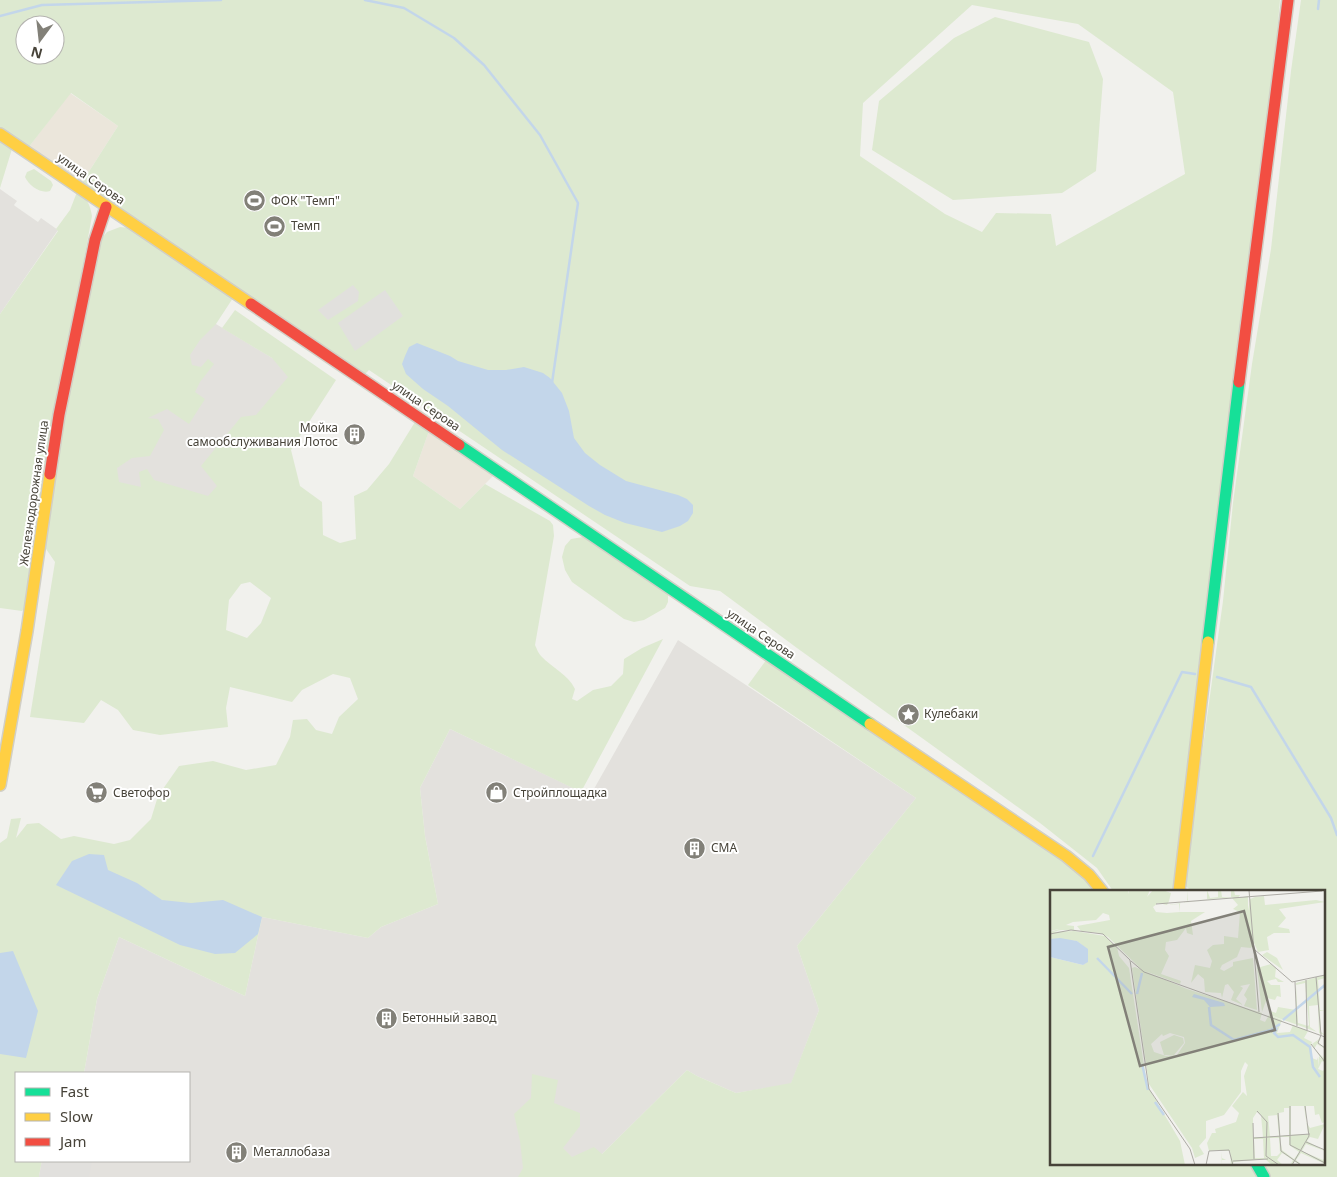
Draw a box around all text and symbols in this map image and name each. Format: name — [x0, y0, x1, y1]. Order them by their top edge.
north arrow — [15, 15, 65, 65]
text: N — [29, 42, 44, 64]
street label: улица Серова — [54, 149, 129, 208]
sports icon: ФОК "Темп" — [243, 189, 267, 213]
place label: ФОК "Темп" — [271, 192, 340, 209]
sports icon: Темп — [263, 214, 287, 238]
place label: Темп — [291, 217, 320, 234]
street label: улица Серова — [389, 376, 464, 435]
street label: Железнодорожная улица — [15, 419, 52, 567]
place label: Мойка самообслуживания Лотос — [187, 419, 338, 450]
building icon: Мойка самообслуживания Лотос — [342, 423, 366, 447]
street label: улица Серова — [724, 604, 799, 663]
place icon: Кулебаки — [896, 702, 920, 726]
place label: Кулебаки — [924, 705, 978, 722]
supermarket icon: Светофор — [85, 781, 109, 805]
shop icon: Стройплощадка — [485, 781, 509, 805]
place label: Светофор — [113, 784, 170, 801]
place label: Стройплощадка — [513, 784, 607, 801]
building icon: CMA — [683, 836, 707, 860]
place label: CMA — [711, 839, 737, 856]
inset map — [1050, 890, 1324, 1164]
building icon: Бетонный завод — [374, 1006, 398, 1030]
place label: Бетонный завод — [402, 1009, 497, 1026]
legend — [15, 1072, 190, 1162]
text: Fast — [60, 1081, 89, 1101]
text: Slow — [60, 1106, 93, 1126]
text: Jam — [58, 1131, 87, 1151]
building icon: Металлобаза — [225, 1140, 249, 1164]
place label: Металлобаза — [253, 1143, 330, 1160]

